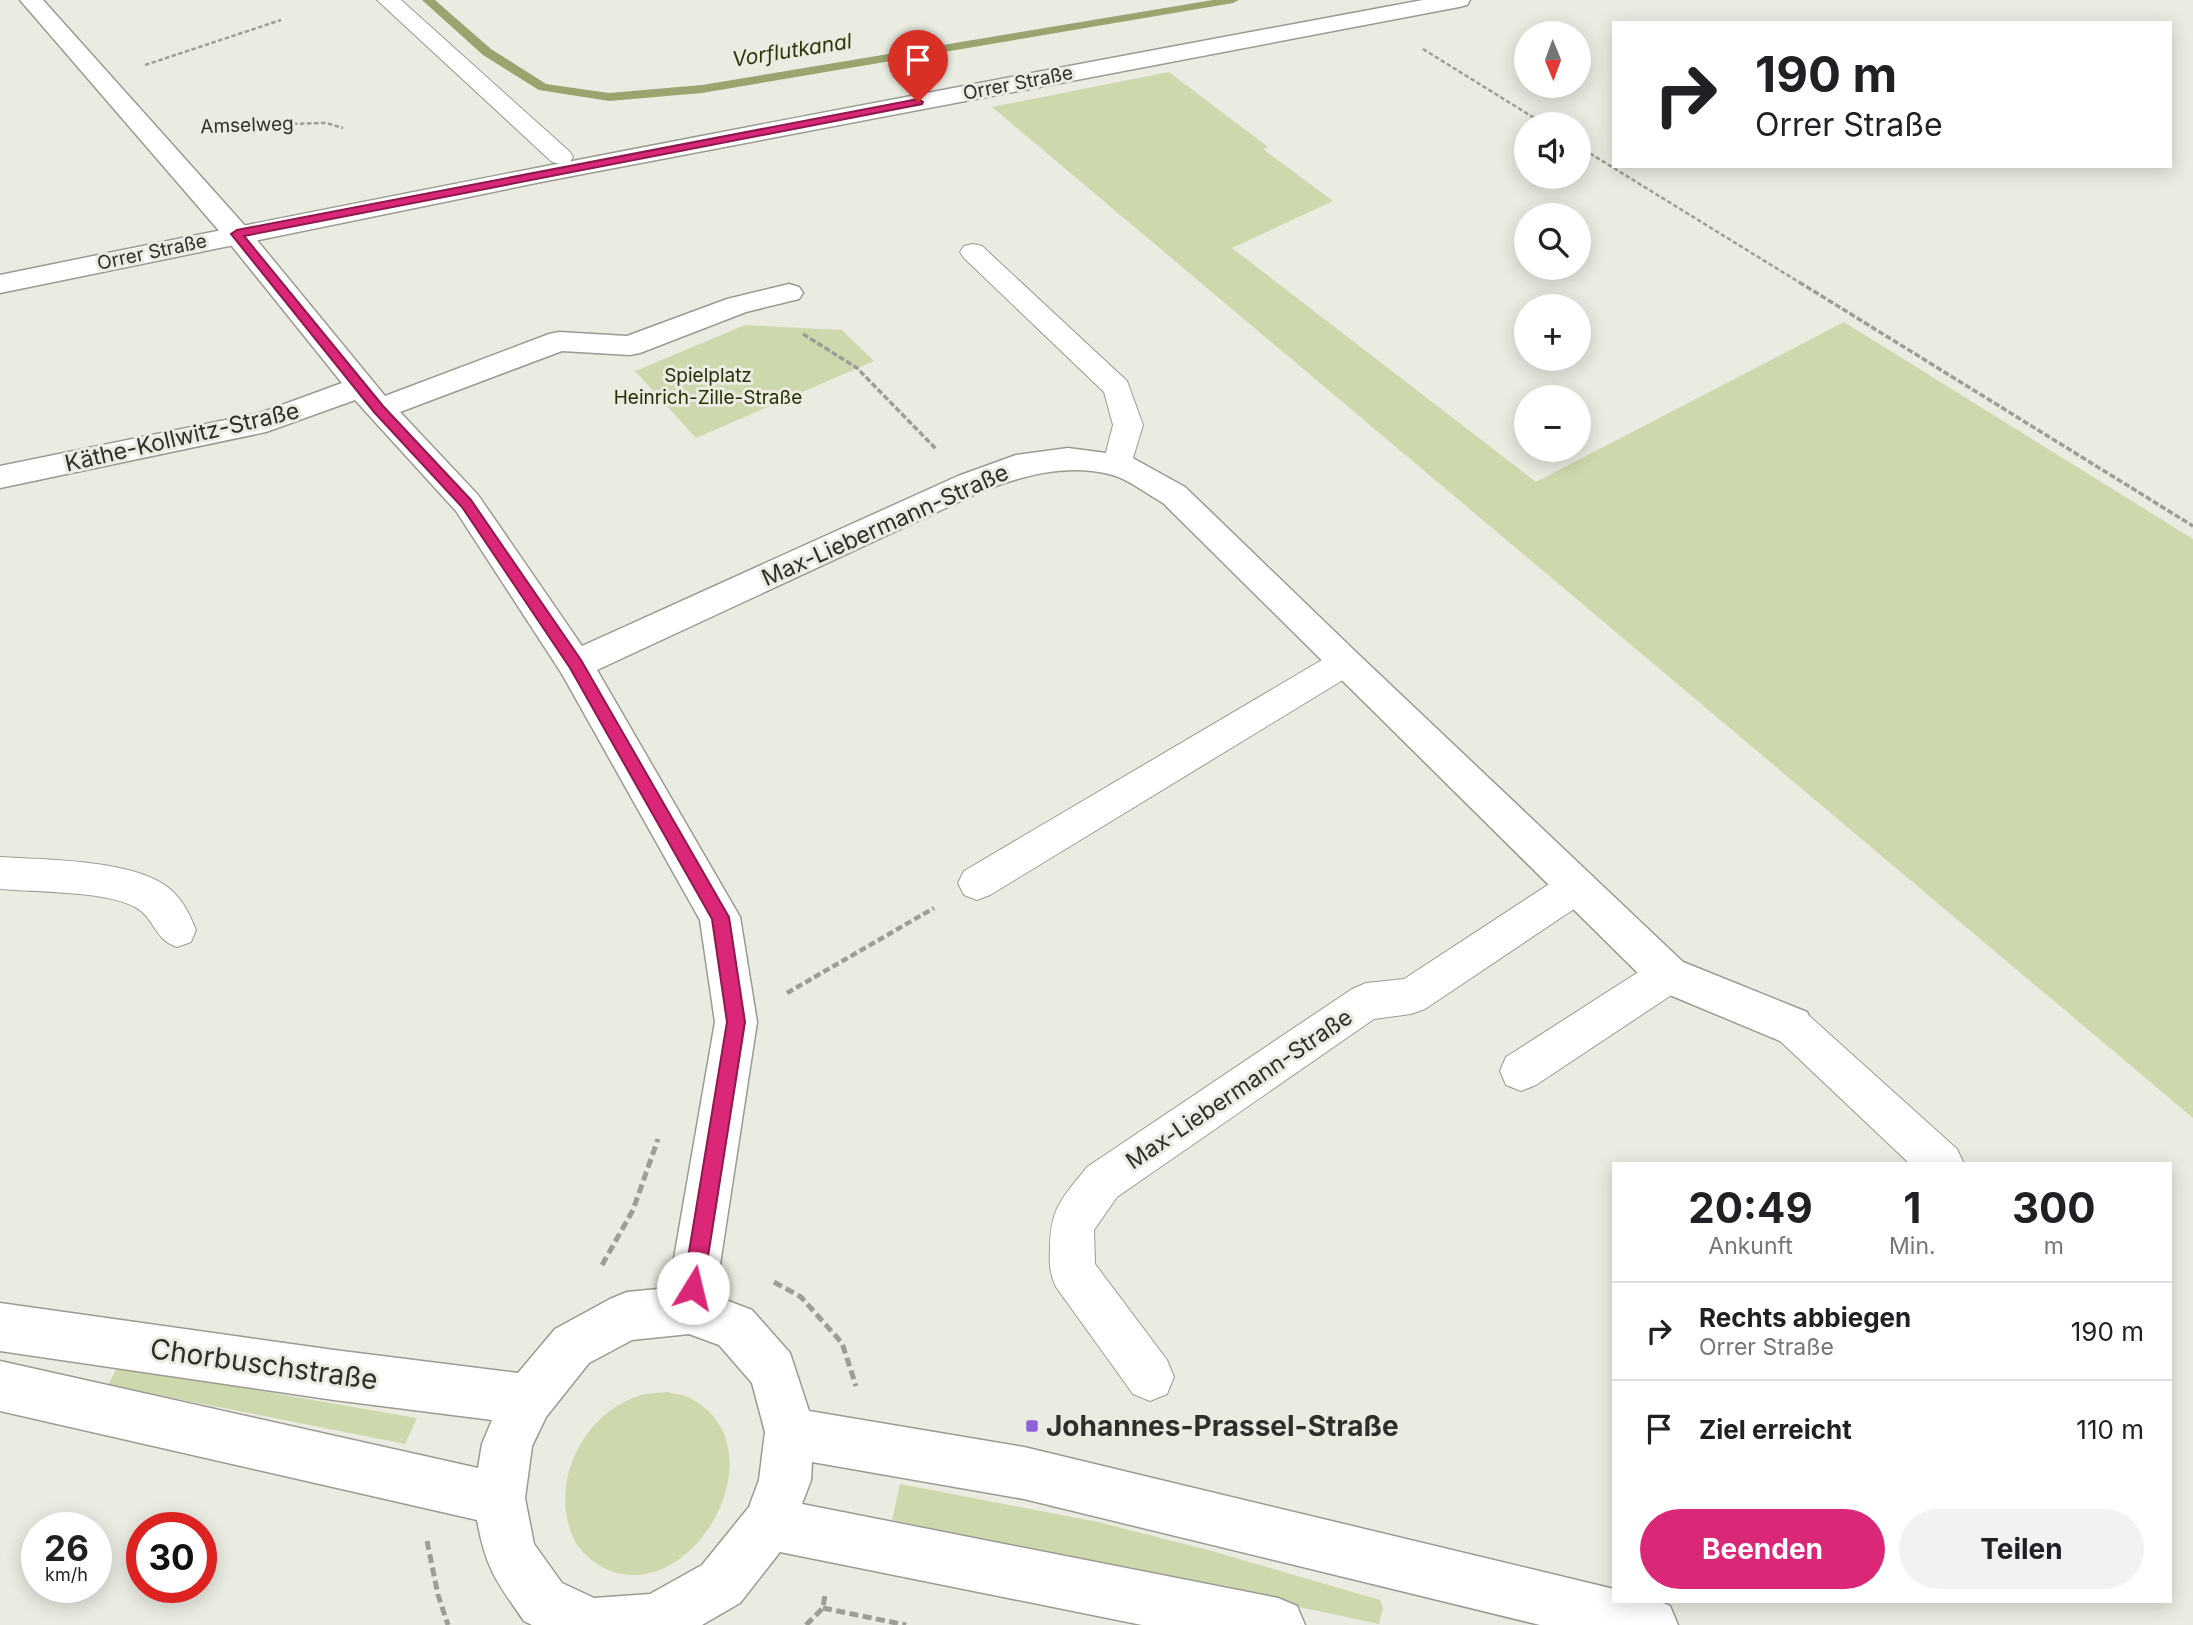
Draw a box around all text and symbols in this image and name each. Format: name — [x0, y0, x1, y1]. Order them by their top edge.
north arrow — [1514, 21, 1591, 98]
map controls — [1514, 21, 1591, 462]
water label: Vorflutkanal — [730, 28, 855, 72]
pin — [888, 30, 948, 102]
icon: arrive — [899, 41, 937, 79]
text: 190 m — [1755, 45, 1897, 104]
icon: right — [1640, 49, 1731, 140]
street label: Orrer Straße — [961, 61, 1075, 105]
text: Orrer Straße — [1755, 105, 1943, 144]
street label: Amselweg — [200, 112, 294, 138]
button: sound — [1514, 112, 1591, 189]
button: search — [1514, 203, 1591, 280]
street label: Orrer Straße — [95, 229, 209, 275]
button: + — [1514, 294, 1591, 371]
park label: Spielplatz Heinrich-Zille-Straße — [614, 364, 802, 409]
button: − — [1514, 385, 1591, 462]
street label: Käthe-Kollwitz-Straße — [62, 396, 302, 478]
street label: Max-Liebermann-Straße — [757, 458, 1013, 592]
street label: Max-Liebermann-Straße — [1120, 1003, 1358, 1175]
text: 20:49 — [1688, 1182, 1813, 1233]
text: 1 — [1903, 1182, 1921, 1233]
text: 300 — [2012, 1182, 2096, 1233]
text: Ankunft — [1708, 1232, 1793, 1260]
text: Min. — [1889, 1232, 1936, 1260]
text: m — [2044, 1232, 2064, 1260]
position arrow — [656, 1251, 730, 1325]
text: Rechts abbiegen — [1699, 1302, 1911, 1333]
icon: right — [1640, 1312, 1678, 1350]
text: 190 m — [2071, 1316, 2144, 1347]
street label: Chorbuschstraße — [148, 1331, 380, 1397]
text: Orrer Straße — [1699, 1333, 1834, 1361]
place label: Johannes-Prassel-Straße — [1046, 1409, 1399, 1443]
icon: arrive — [1640, 1410, 1678, 1448]
text: Ziel erreicht — [1699, 1414, 1852, 1445]
text: 110 m — [2076, 1414, 2144, 1445]
marker: Johannes-Prassel-Straße — [1024, 1418, 1040, 1434]
button: Beenden — [1640, 1509, 1885, 1589]
button: Teilen — [1899, 1509, 2144, 1589]
speed limit sign: 30 — [126, 1512, 217, 1603]
text: 26 — [44, 1527, 89, 1569]
text: km/h — [45, 1564, 88, 1585]

